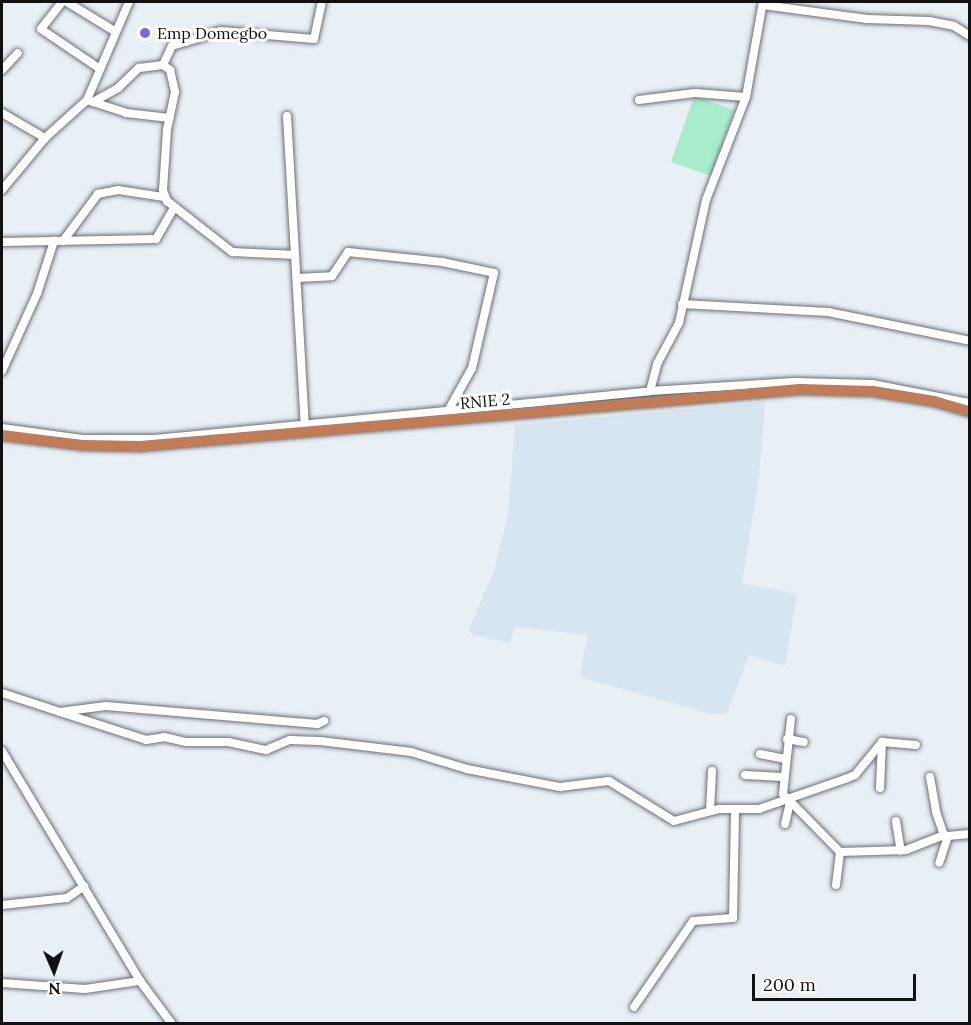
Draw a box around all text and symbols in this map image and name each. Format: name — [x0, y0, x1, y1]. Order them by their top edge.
place label: Emp Domegbo — [157, 23, 267, 43]
marker: Emp Domegbo — [138, 26, 152, 40]
street label: RNIE 2 — [459, 389, 511, 413]
north arrow — [24, 941, 84, 1001]
scale bar — [755, 962, 918, 1000]
text: 200 m — [763, 973, 816, 996]
text: N — [48, 979, 61, 999]

